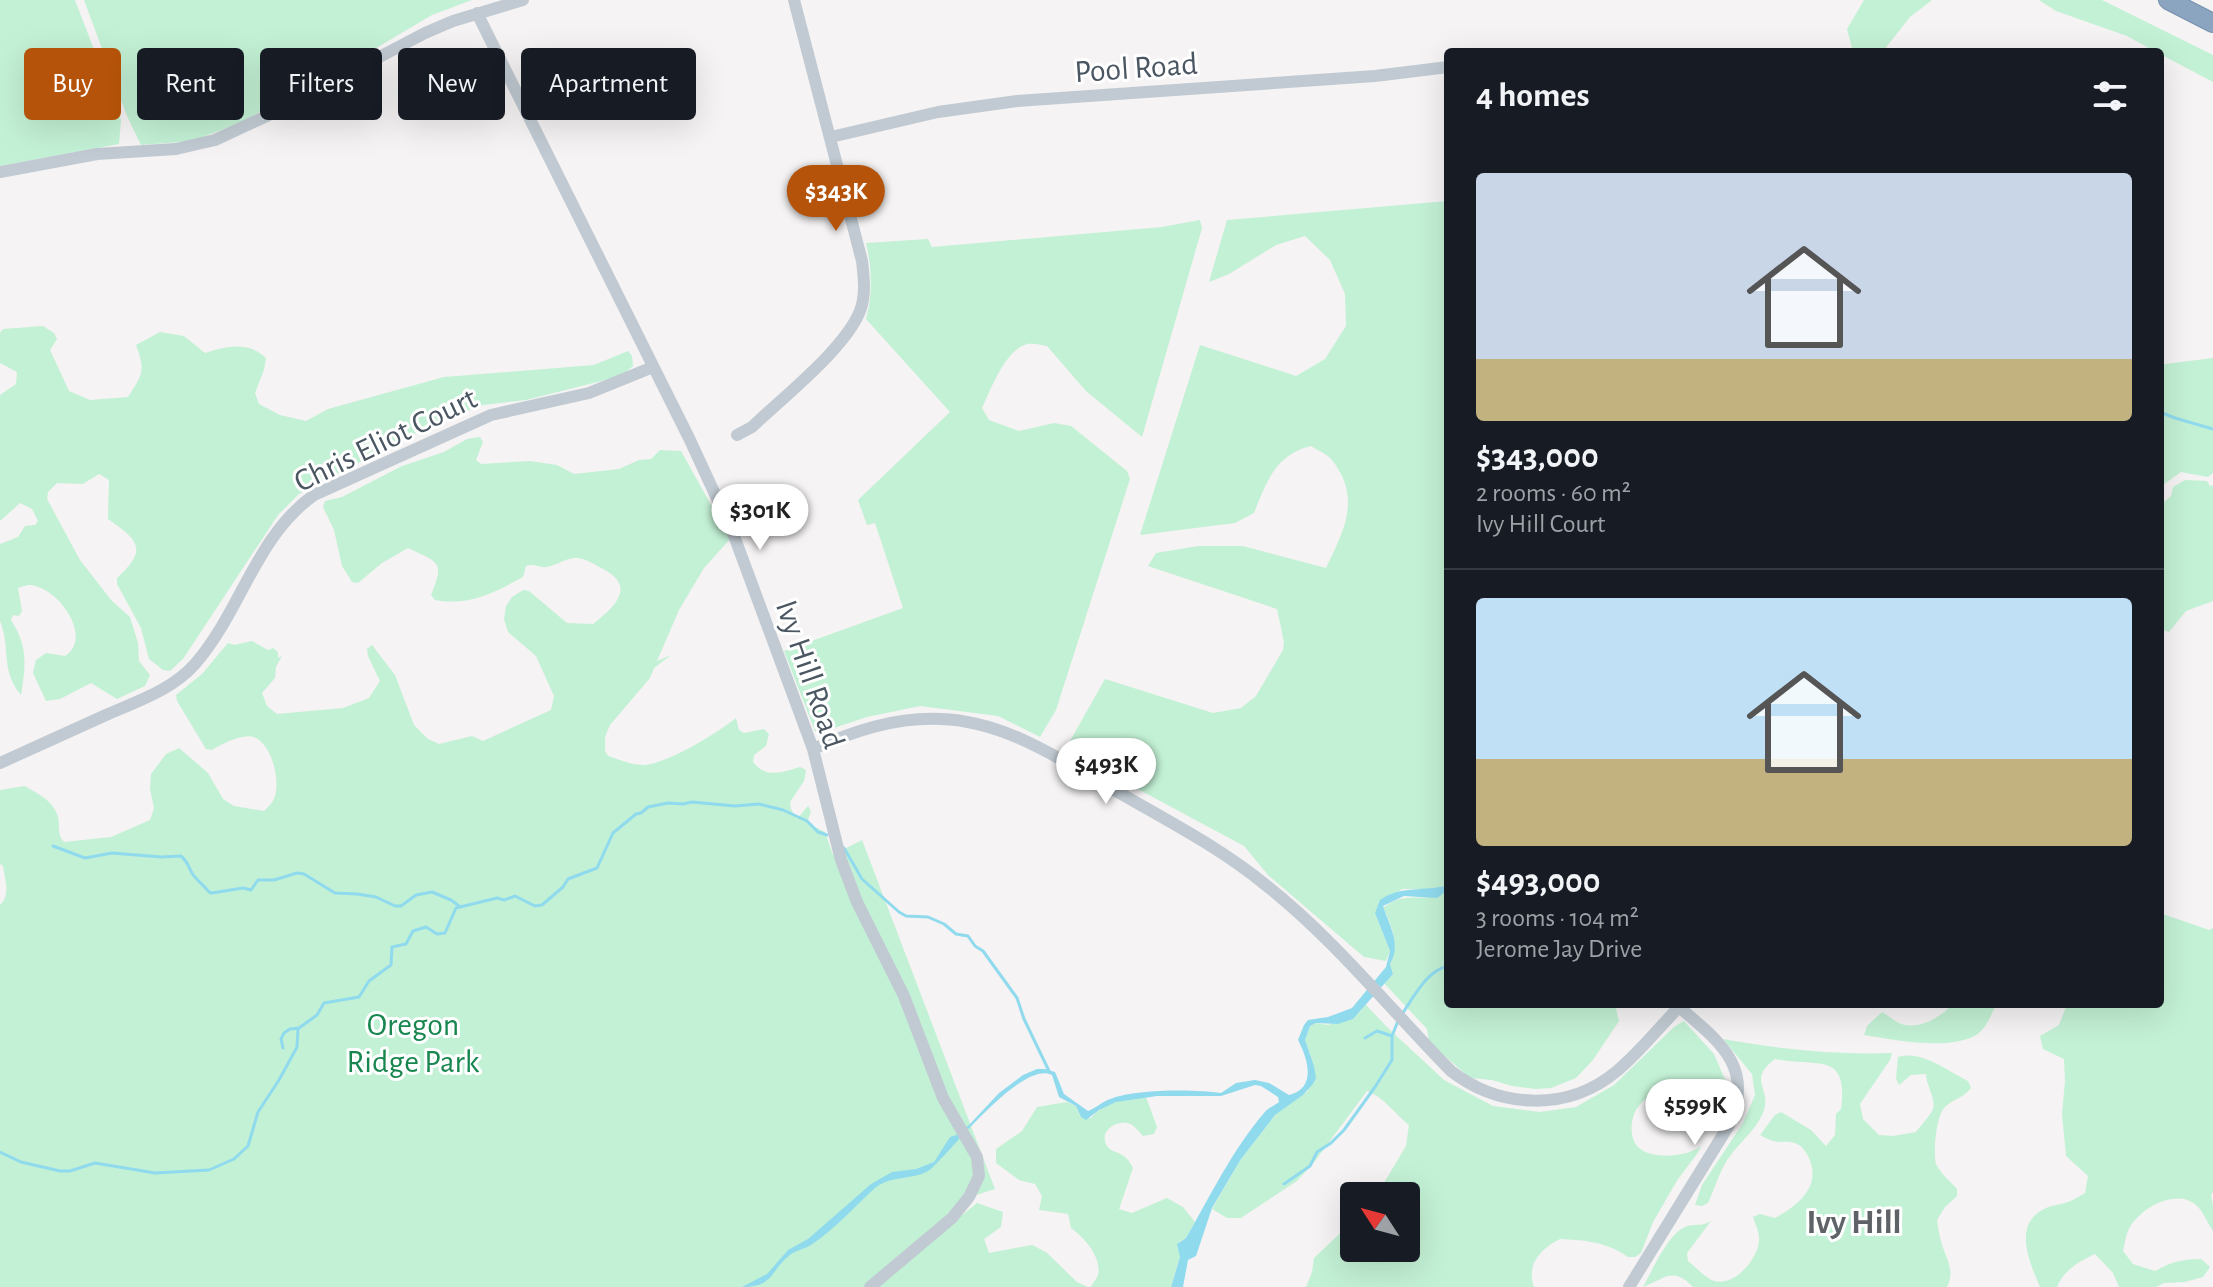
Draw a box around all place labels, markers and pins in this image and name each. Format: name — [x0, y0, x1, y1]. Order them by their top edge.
pin: $343K — [780, 165, 892, 233]
pin: $301K — [704, 484, 816, 552]
pin: $493K — [1050, 738, 1162, 806]
pin: $599K — [1639, 1079, 1751, 1147]

